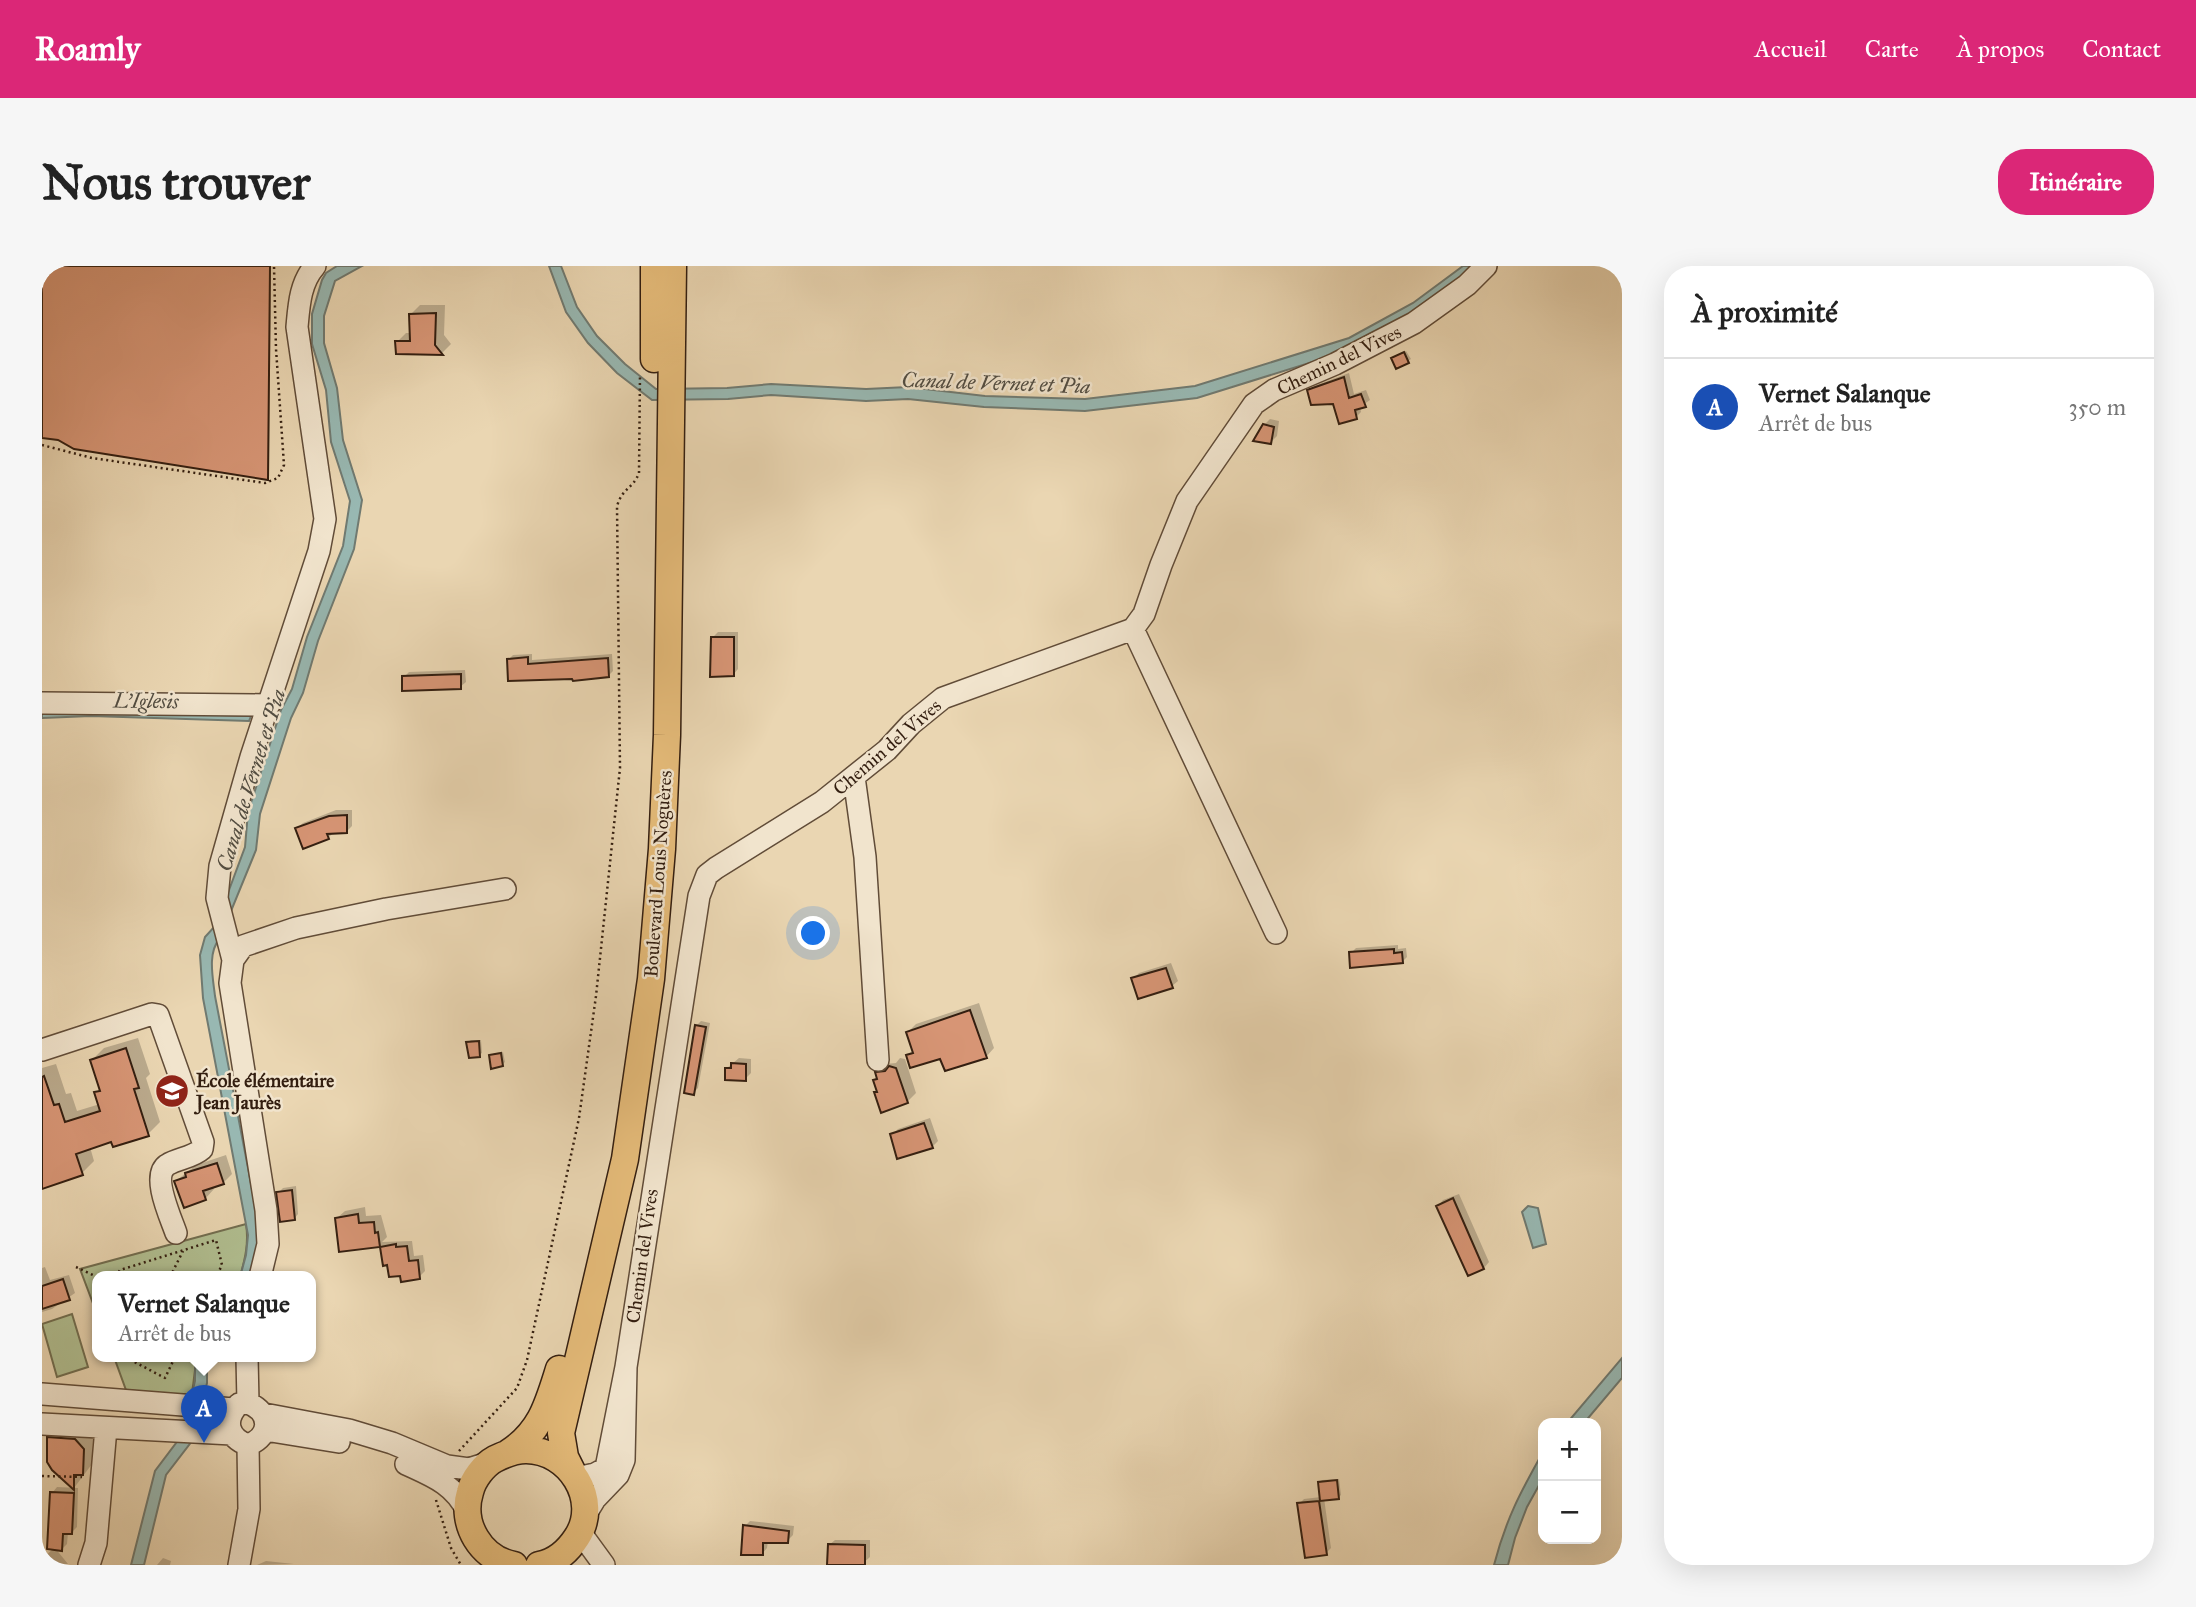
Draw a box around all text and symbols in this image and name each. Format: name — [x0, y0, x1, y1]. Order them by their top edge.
text: Roamly — [35, 29, 140, 69]
text: Accueil — [1755, 34, 1827, 64]
text: Carte — [1865, 34, 1919, 64]
text: À propos — [1957, 34, 2044, 64]
text: Contact — [2082, 34, 2161, 64]
button: Itinéraire — [1998, 149, 2154, 215]
text: Nous trouver — [42, 153, 310, 212]
text: À proximité — [1692, 294, 1838, 330]
street label: Chemin del Vives — [1273, 320, 1405, 400]
water label: Canal de Vernet et Pia — [901, 367, 1091, 399]
text: Vernet Salanque — [1759, 377, 1931, 409]
text: A — [1707, 393, 1723, 421]
text: 350 m — [2068, 393, 2126, 421]
text: Arrêt de bus — [1759, 409, 1872, 437]
water label: Canal de Vernet et Pia — [211, 686, 291, 874]
water label: L'Iglesis — [112, 687, 180, 715]
street label: Chemin del Vives — [828, 694, 946, 800]
street label: Boulevard Louis Noguères — [639, 770, 678, 978]
your location — [796, 916, 830, 950]
place label: École élémentaire Jean Jaurès — [193, 1067, 334, 1115]
school or university icon: École élémentaire Jean Jaurès — [153, 1072, 191, 1110]
street label: Chemin del Vives — [621, 1187, 663, 1325]
popup — [92, 1271, 316, 1362]
text: Vernet Salanque — [118, 1287, 290, 1319]
text: Arrêt de bus — [118, 1319, 231, 1347]
pin: A — [181, 1385, 227, 1443]
map controls — [1538, 1418, 1601, 1544]
button: + — [1538, 1418, 1601, 1481]
button: − — [1538, 1481, 1601, 1544]

